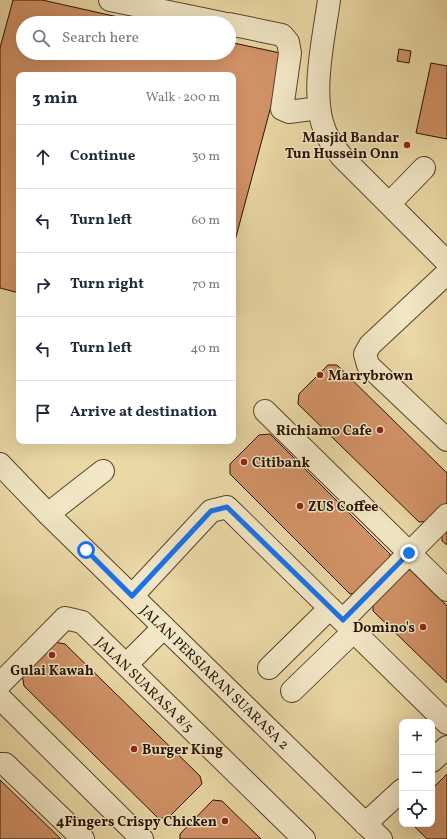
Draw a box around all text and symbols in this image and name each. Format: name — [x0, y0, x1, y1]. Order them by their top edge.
search box — [16, 16, 236, 60]
icon: search — [30, 27, 52, 49]
text: Search here — [62, 28, 139, 49]
text: 3 min — [32, 87, 78, 110]
text: Walk · 200 m — [146, 89, 220, 107]
place label: Masjid Bandar Tun Hussein Onn — [285, 129, 399, 164]
marker: Masjid Bandar Tun Hussein Onn — [402, 140, 412, 150]
icon: ahead — [32, 146, 54, 168]
text: Continue — [70, 146, 135, 167]
text: 30 m — [192, 148, 220, 166]
icon: left — [32, 210, 54, 232]
text: Turn left — [70, 210, 132, 231]
text: 60 m — [192, 212, 220, 230]
icon: right — [32, 274, 54, 296]
text: Turn right — [70, 274, 144, 295]
text: 70 m — [192, 276, 220, 294]
icon: left — [32, 338, 54, 360]
text: Turn left — [70, 338, 132, 359]
text: 40 m — [191, 340, 220, 358]
place label: Marrybrown — [328, 367, 413, 386]
marker: Marrybrown — [315, 370, 325, 380]
icon: arrive — [32, 402, 54, 424]
text: Arrive at destination — [70, 402, 217, 423]
place label: Richiamo Cafe — [276, 422, 372, 441]
marker: Richiamo Cafe — [375, 425, 385, 435]
place label: Citibank — [252, 454, 310, 473]
marker: Citibank — [239, 457, 249, 467]
place label: ZUS Coffee — [308, 498, 378, 517]
marker: ZUS Coffee — [295, 501, 305, 511]
route start — [77, 541, 95, 559]
route end — [400, 544, 418, 562]
street label: JALAN PERSIARAN SUARASA 2 — [135, 602, 293, 755]
place label: Domino's — [353, 619, 415, 638]
marker: Domino's — [418, 622, 428, 632]
street label: JALAN SUARASA 8/5 — [91, 633, 197, 737]
marker: Gulai Kawah — [47, 650, 57, 660]
place label: Gulai Kawah — [10, 662, 94, 681]
map controls — [399, 719, 435, 827]
button: + — [399, 719, 435, 755]
place label: Burger King — [142, 741, 223, 760]
marker: Burger King — [129, 744, 139, 754]
button: − — [399, 755, 435, 791]
button: locate — [399, 791, 435, 827]
place label: 4Fingers Crispy Chicken — [56, 813, 217, 832]
marker: 4Fingers Crispy Chicken — [220, 816, 230, 826]

